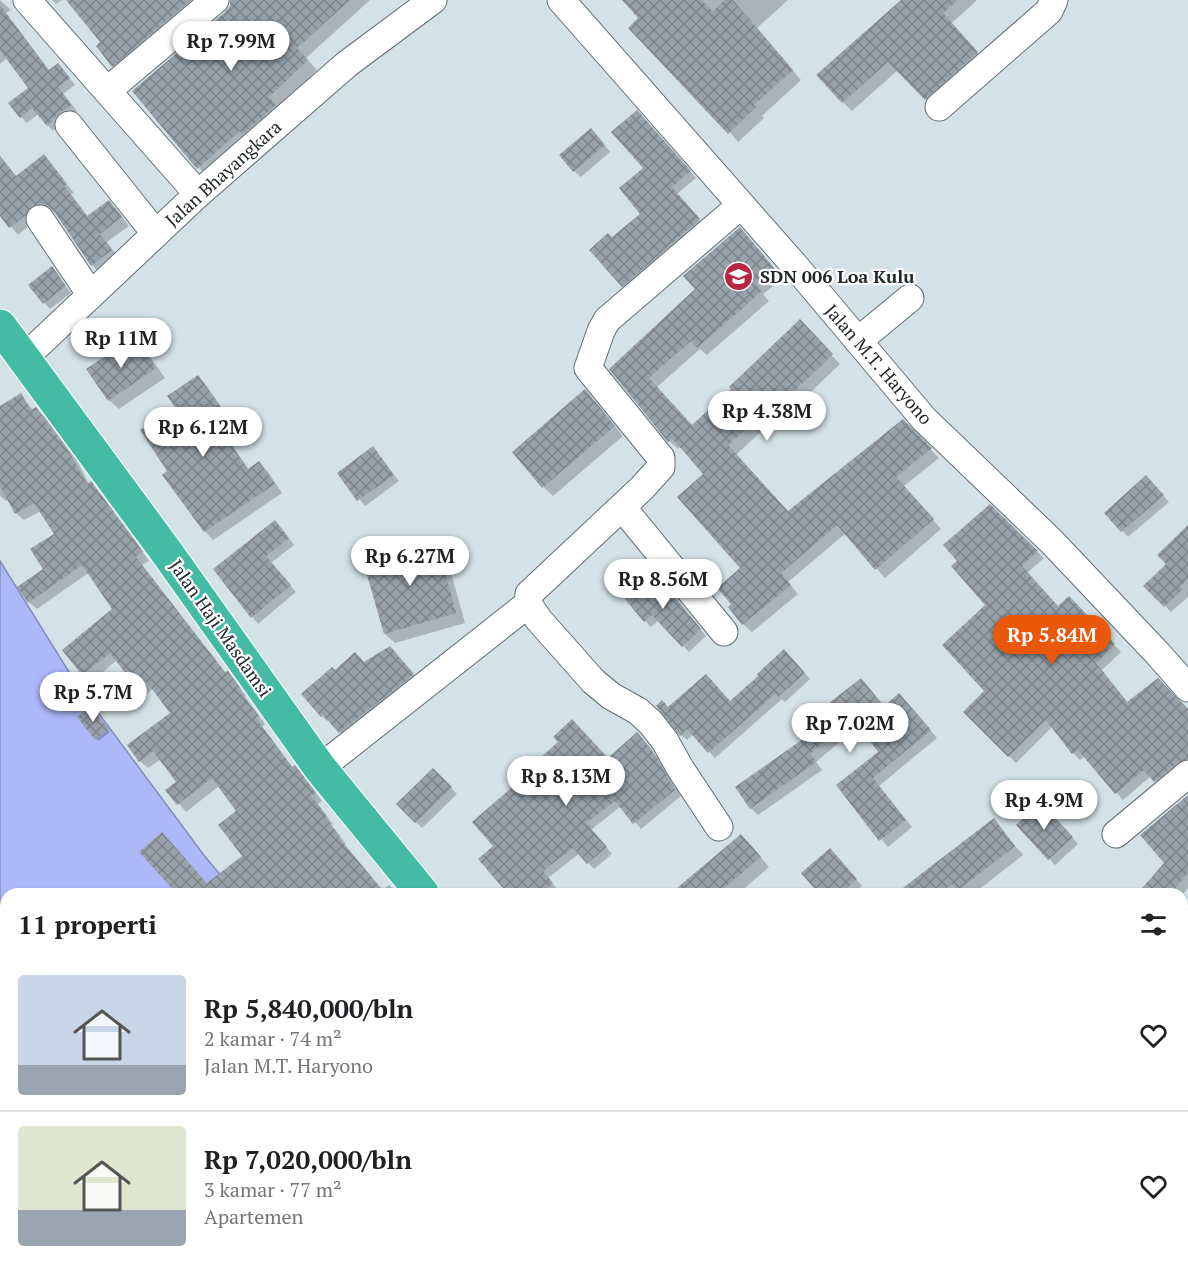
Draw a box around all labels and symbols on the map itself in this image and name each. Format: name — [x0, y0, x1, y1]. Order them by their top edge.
pin: Rp 7.99M — [169, 21, 293, 72]
street label: Jalan Bhayangkara — [160, 114, 286, 232]
school or university icon: SDN 006 Loa Kulu — [723, 260, 755, 292]
place label: SDN 006 Loa Kulu — [760, 264, 914, 288]
street label: Jalan M.T. Haryono — [820, 299, 938, 429]
pin: Rp 11M — [72, 318, 170, 369]
pin: Rp 4.38M — [705, 391, 829, 442]
pin: Rp 6.12M — [141, 407, 265, 458]
pin: Rp 6.27M — [348, 536, 472, 587]
street label: Jalan Haji Masdamsi — [165, 555, 277, 701]
pin: Rp 8.56M — [601, 559, 725, 610]
pin: Rp 5.84M — [990, 615, 1114, 666]
pin: Rp 5.7M — [38, 672, 148, 723]
pin: Rp 7.02M — [788, 703, 912, 754]
pin: Rp 8.13M — [504, 756, 628, 807]
pin: Rp 4.9M — [989, 780, 1099, 831]

